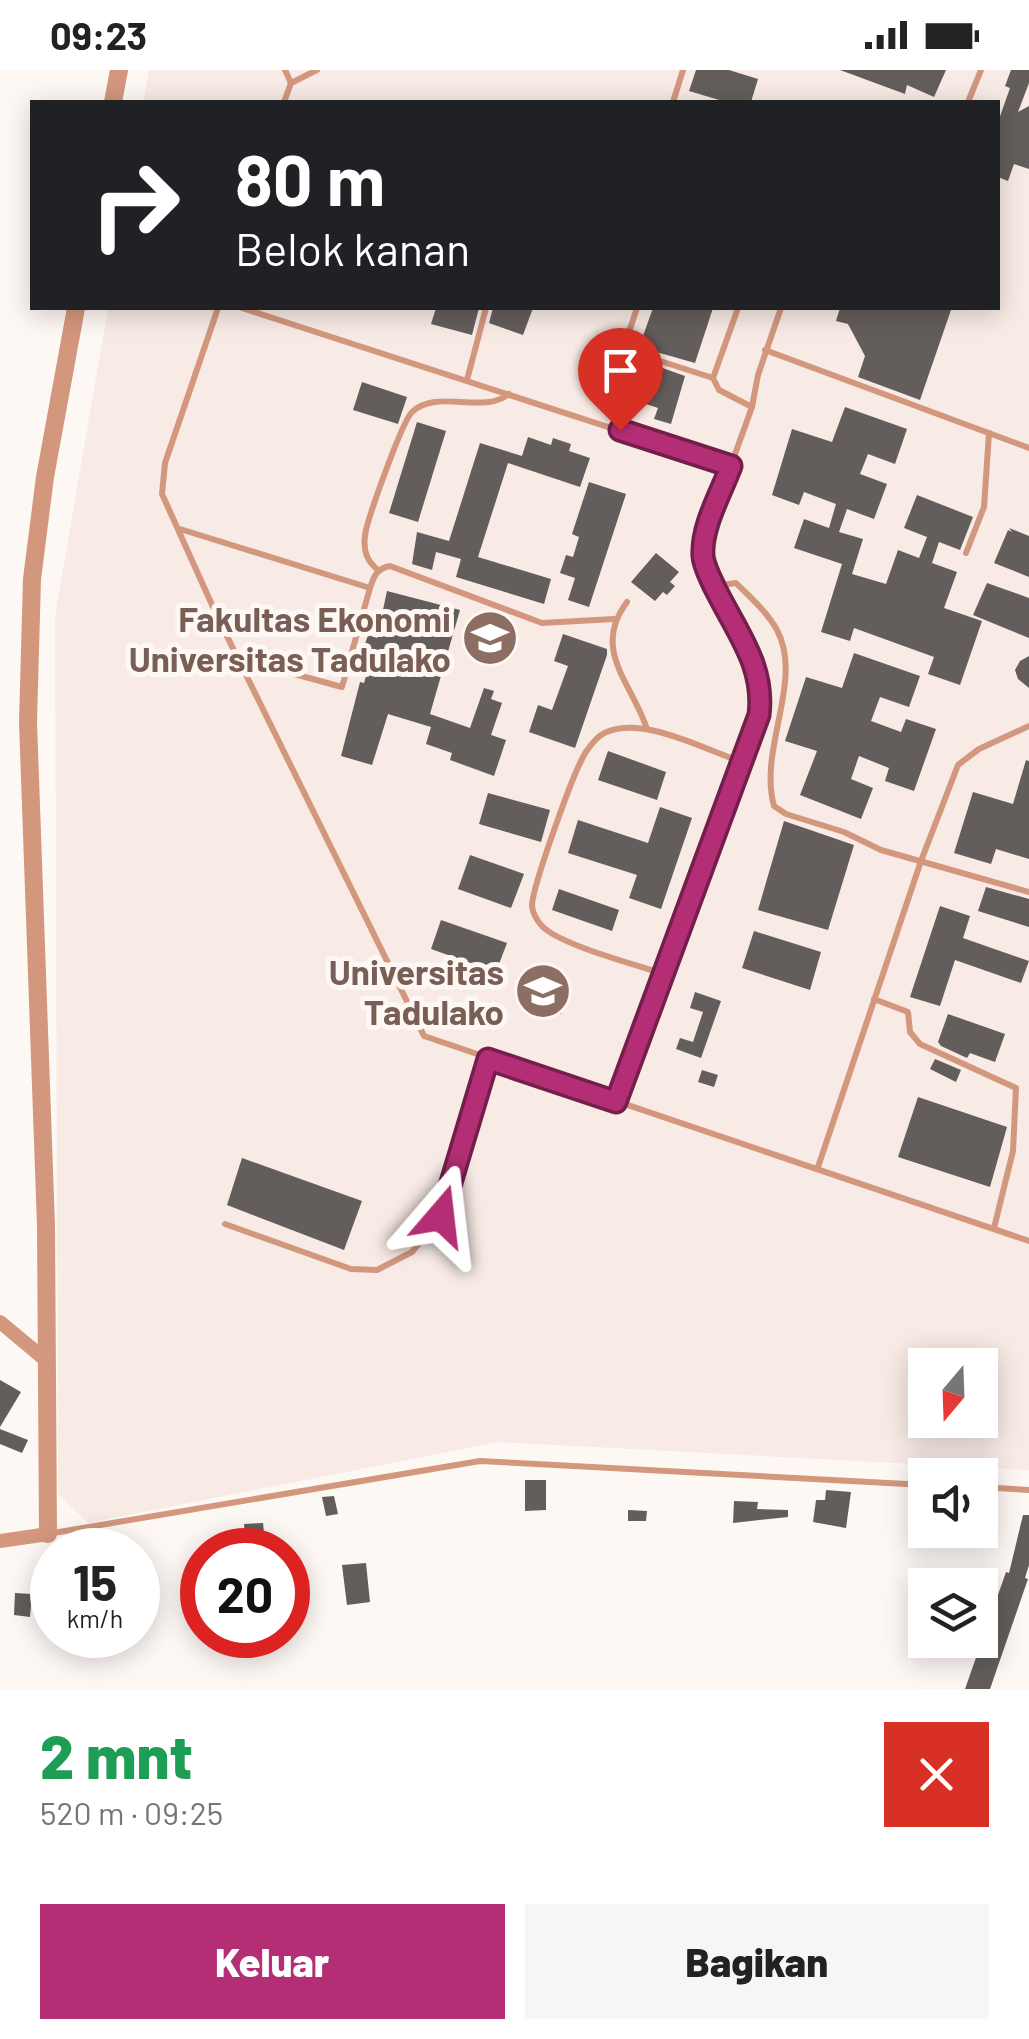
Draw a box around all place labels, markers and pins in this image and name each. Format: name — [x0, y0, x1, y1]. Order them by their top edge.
pin — [578, 328, 663, 431]
place label: Fakultas Ekonomi Universitas Tadulako — [129, 597, 451, 679]
school or university icon: Fakultas Ekonomi Universitas Tadulako — [460, 608, 520, 668]
place label: Universitas Tadulako — [329, 950, 504, 1032]
school or university icon: Universitas Tadulako — [513, 961, 573, 1021]

